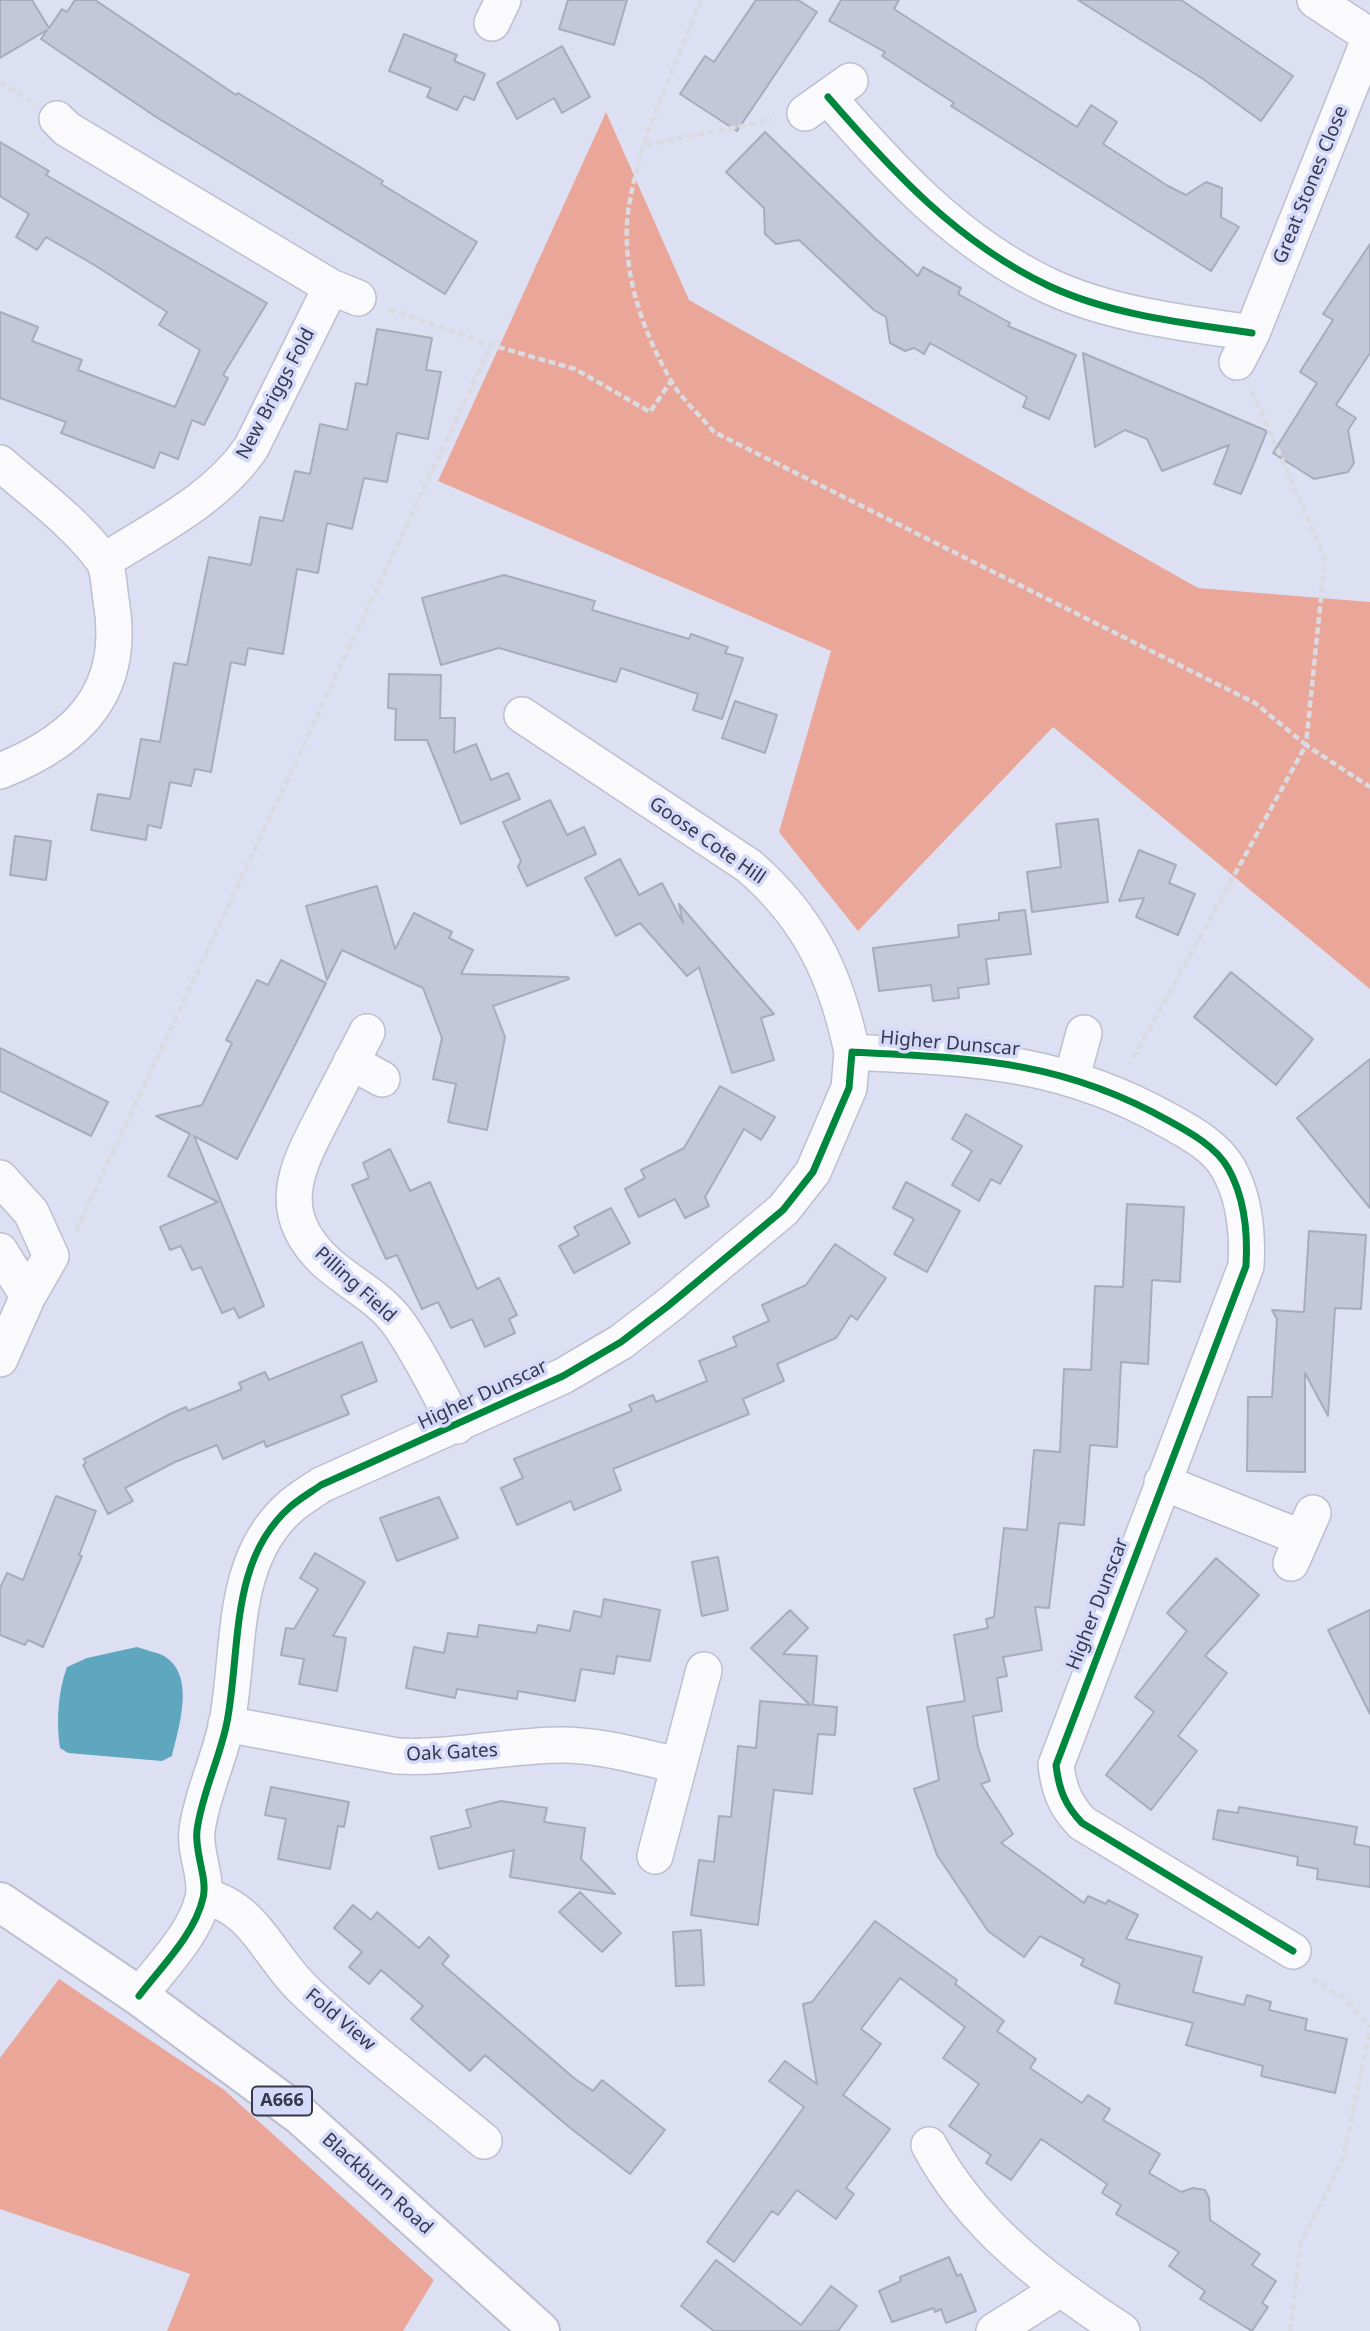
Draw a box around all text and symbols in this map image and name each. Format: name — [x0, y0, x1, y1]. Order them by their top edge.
street label: Great Stones Close — [1269, 103, 1353, 267]
street label: New Briggs Fold — [232, 325, 320, 463]
street label: Goose Cote Hill — [645, 793, 769, 889]
street label: Higher Dunscar — [879, 1027, 1021, 1061]
street label: Pilling Field — [310, 1243, 400, 1327]
street label: Higher Dunscar — [415, 1355, 551, 1435]
street label: Higher Dunscar — [1062, 1535, 1134, 1673]
street label: Oak Gates — [406, 1739, 498, 1767]
street label: Fold View — [300, 1984, 380, 2056]
road number: A666 — [252, 2087, 312, 2116]
street label: Blackburn Road — [317, 2128, 437, 2240]

